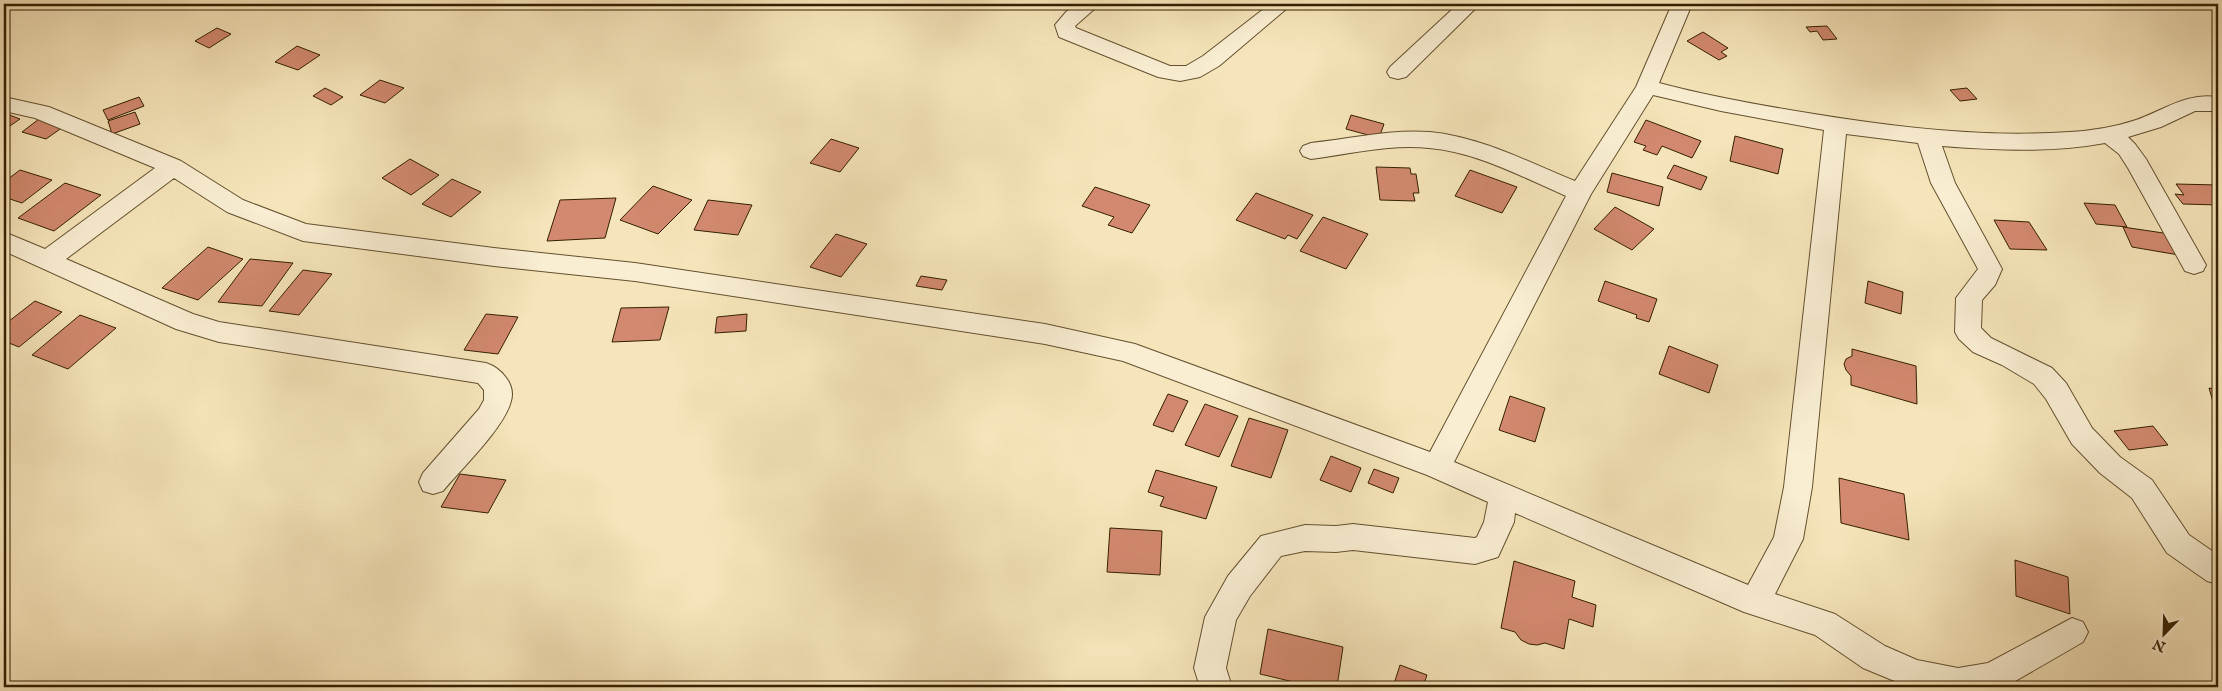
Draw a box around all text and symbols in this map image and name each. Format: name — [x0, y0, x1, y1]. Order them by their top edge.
north arrow — [2140, 608, 2190, 658]
text: N — [2150, 634, 2169, 656]

